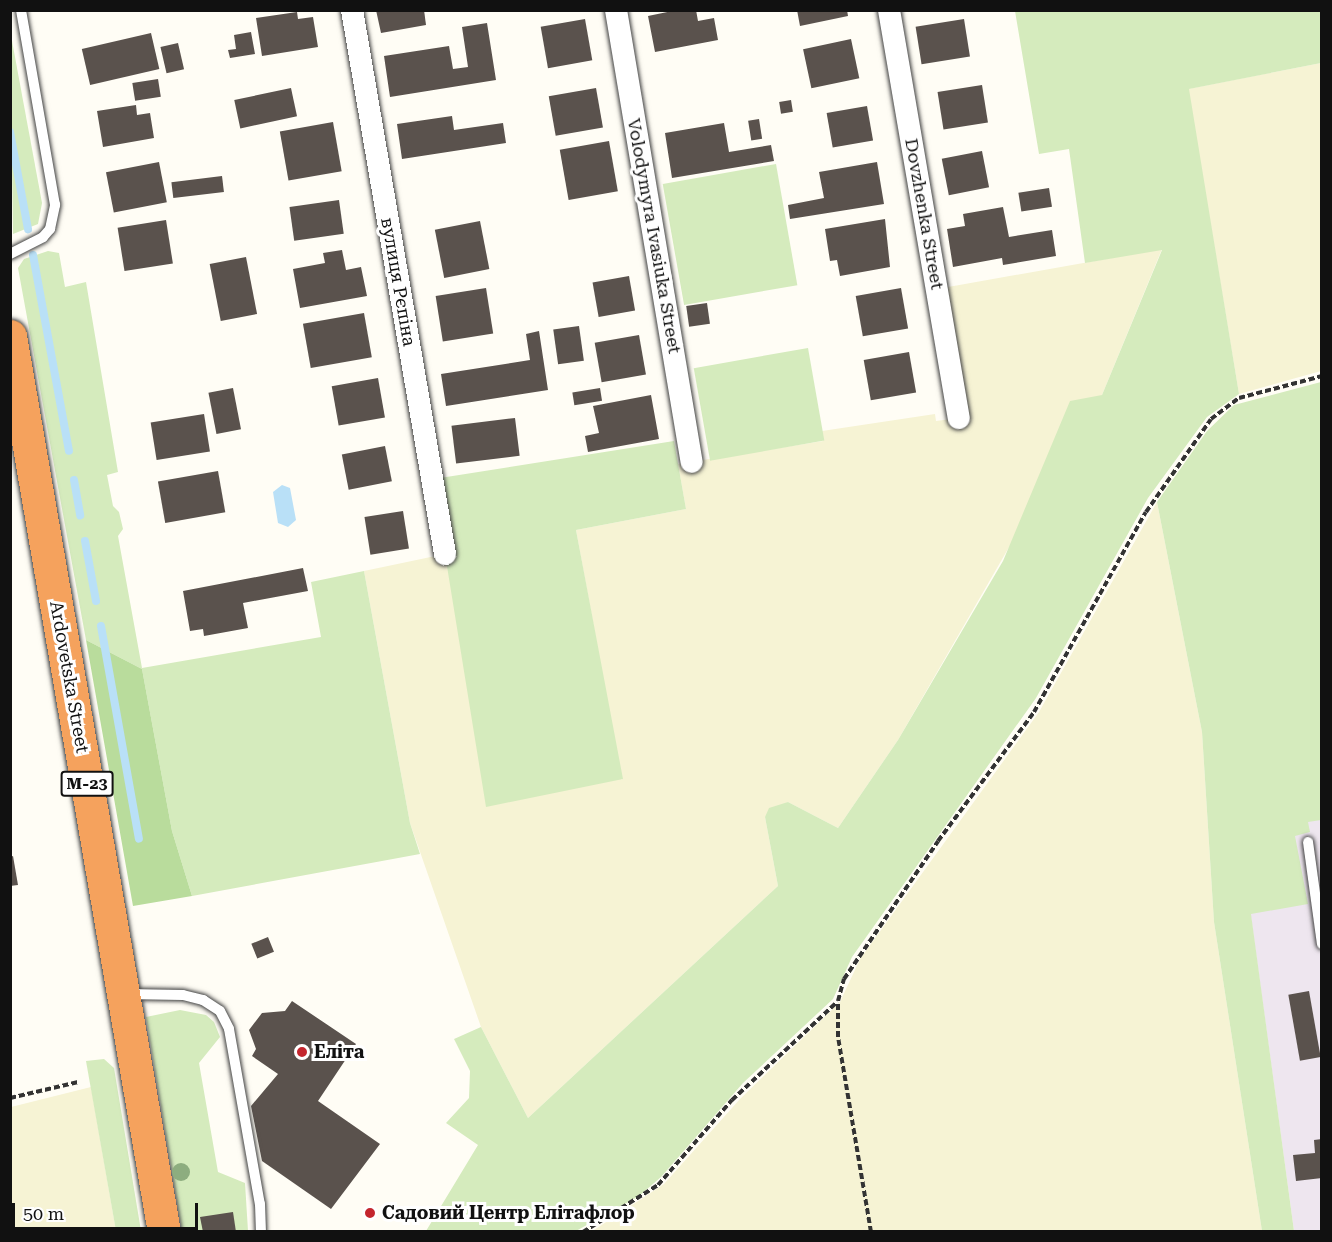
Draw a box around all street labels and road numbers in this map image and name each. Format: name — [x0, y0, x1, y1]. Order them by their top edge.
street label: Volodymyra Ivasiuka Street — [623, 117, 685, 355]
street label: Dovzhenka Street — [900, 137, 948, 291]
street label: вулиця Рєпіна — [376, 216, 420, 348]
street label: Ardovetska Street — [45, 599, 93, 755]
road number: М-23 — [60, 771, 114, 797]

